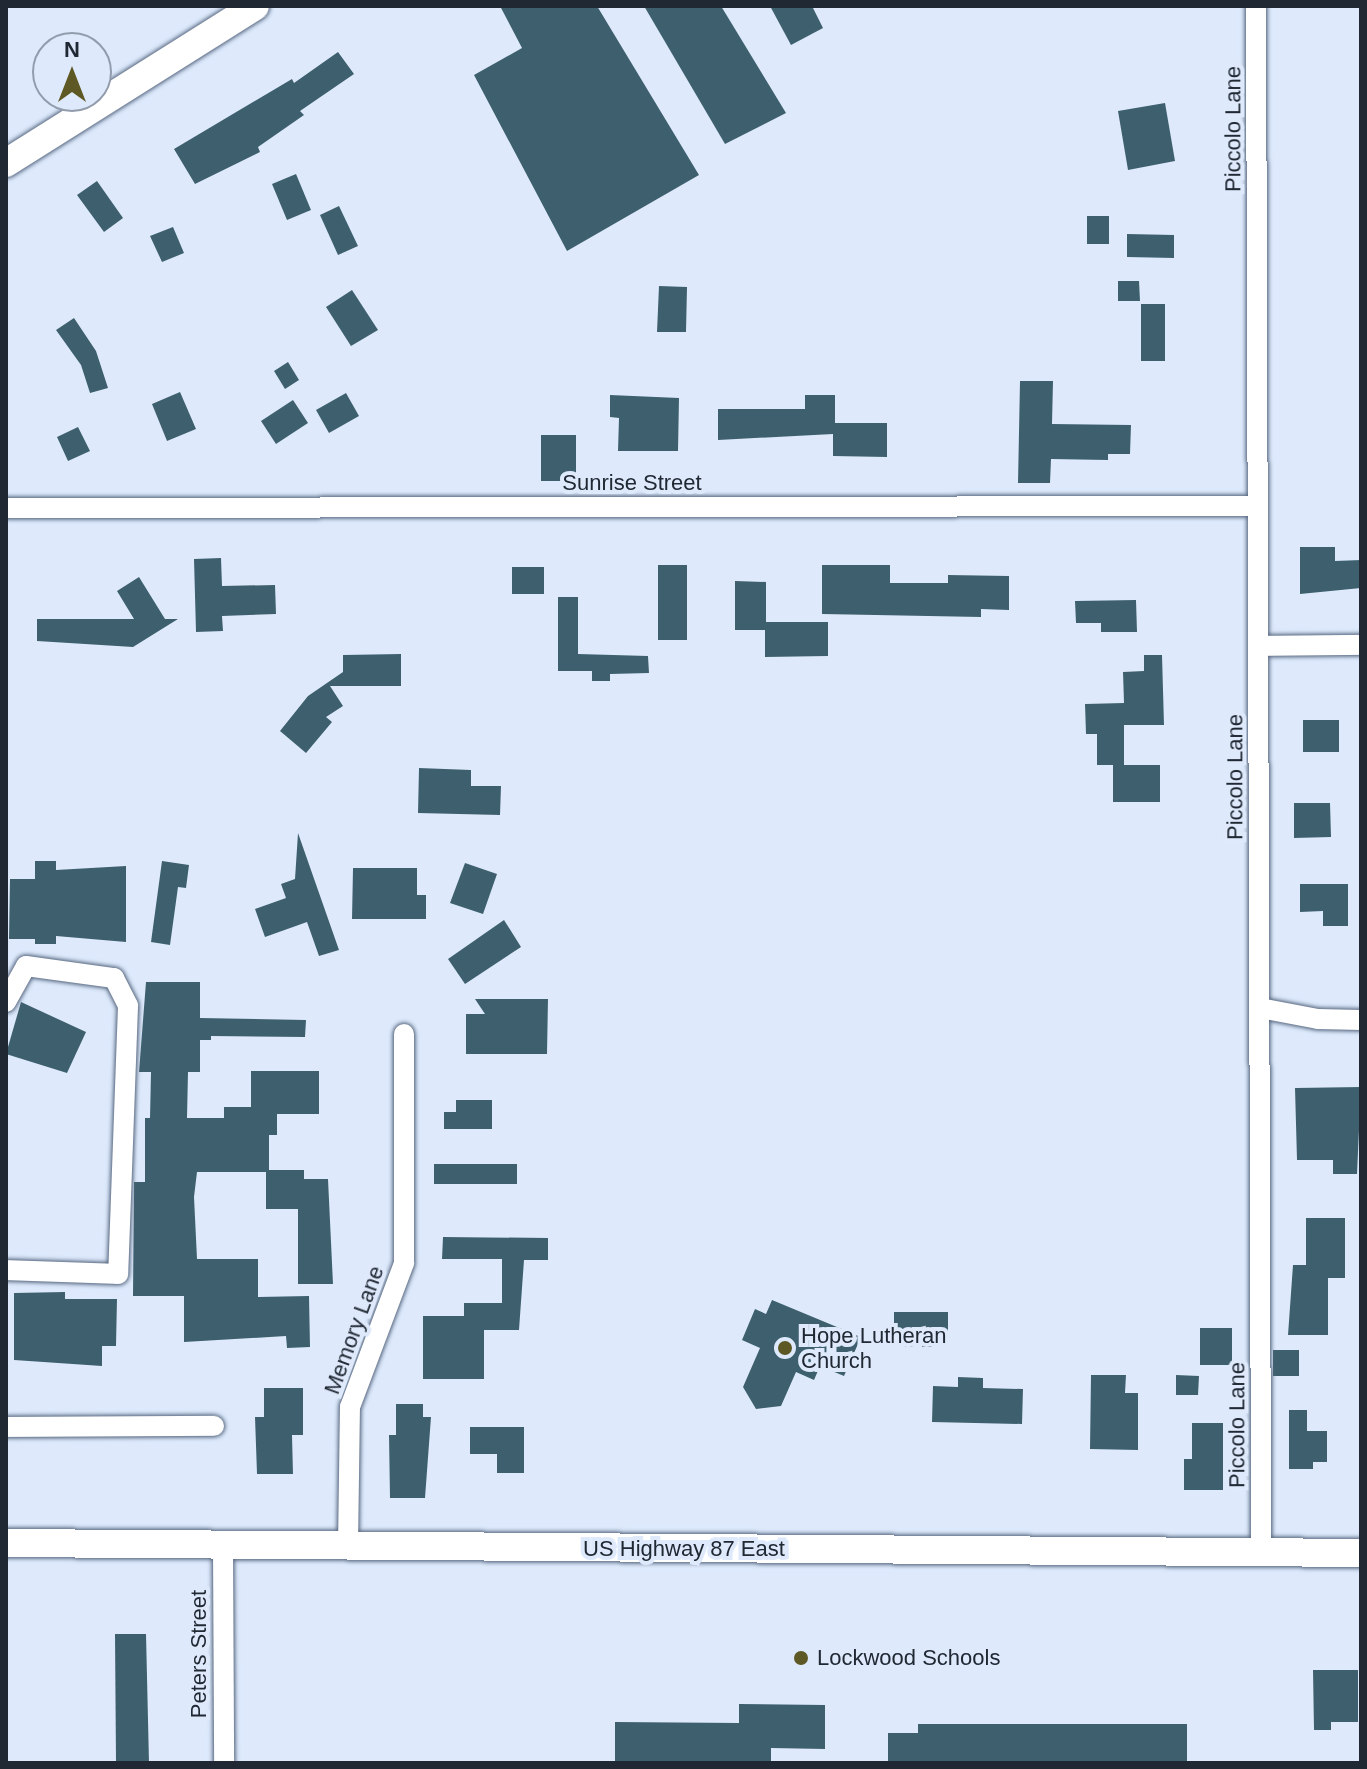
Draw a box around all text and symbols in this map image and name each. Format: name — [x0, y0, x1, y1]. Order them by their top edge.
north arrow — [32, 32, 112, 112]
text: N — [64, 37, 80, 62]
street label: Piccolo Lane — [1220, 66, 1246, 192]
street label: Sunrise Street — [562, 470, 702, 496]
street label: Piccolo Lane — [1222, 714, 1248, 840]
street label: Memory Lane — [319, 1262, 389, 1398]
place label: Hope Lutheran Church — [801, 1322, 947, 1374]
marker: Hope Lutheran Church — [776, 1339, 794, 1357]
street label: Piccolo Lane — [1224, 1362, 1250, 1488]
street label: US Highway 87 East — [583, 1536, 785, 1562]
street label: Peters Street — [186, 1590, 212, 1718]
place label: Lockwood Schools — [817, 1645, 1000, 1671]
marker: Lockwood Schools — [792, 1649, 810, 1667]

